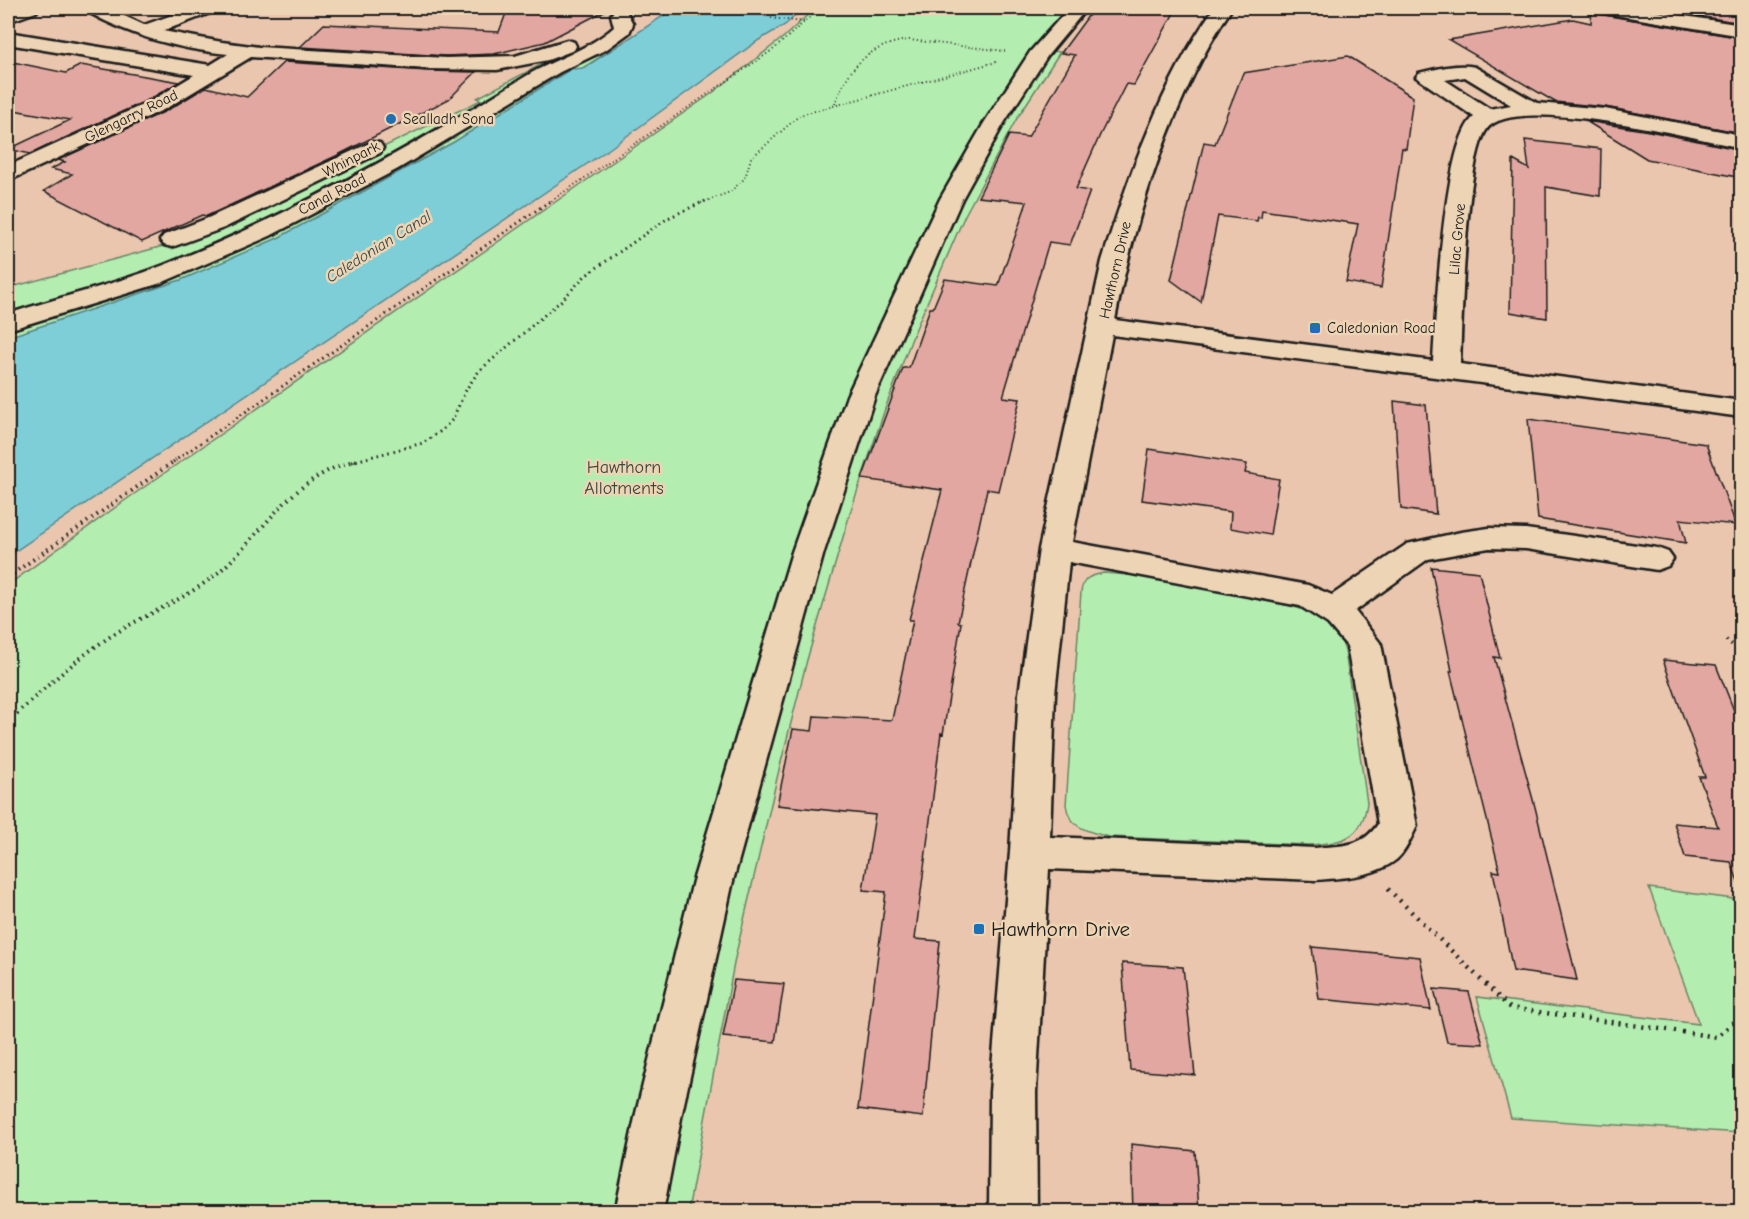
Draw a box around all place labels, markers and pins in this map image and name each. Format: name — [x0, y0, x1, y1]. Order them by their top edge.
place label: Sealladh Sona — [403, 110, 494, 128]
marker: Sealladh Sona — [384, 112, 398, 126]
place label: Caledonian Road — [1327, 319, 1436, 337]
marker: Caledonian Road — [1308, 321, 1322, 335]
place label: Hawthorn Drive — [991, 917, 1130, 941]
marker: Hawthorn Drive — [972, 922, 986, 936]

